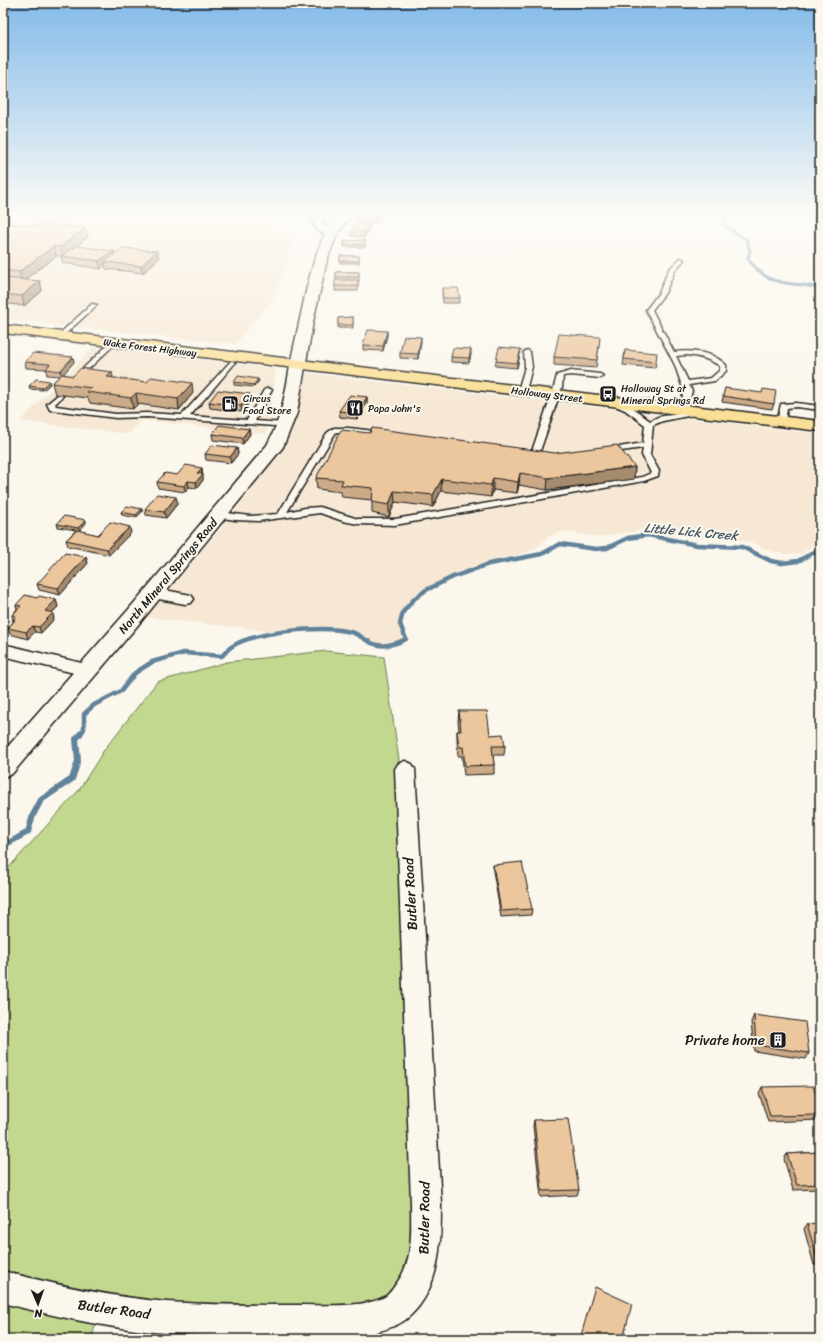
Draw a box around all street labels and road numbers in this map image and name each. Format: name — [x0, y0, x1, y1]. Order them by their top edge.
street label: Wake Forest Highway — [102, 333, 198, 363]
street label: Holloway Street — [510, 382, 584, 408]
street label: North Mineral Springs Road — [113, 512, 224, 639]
street label: Butler Road — [396, 855, 425, 931]
street label: Butler Road — [411, 1180, 438, 1255]
street label: Butler Road — [76, 1292, 153, 1327]

